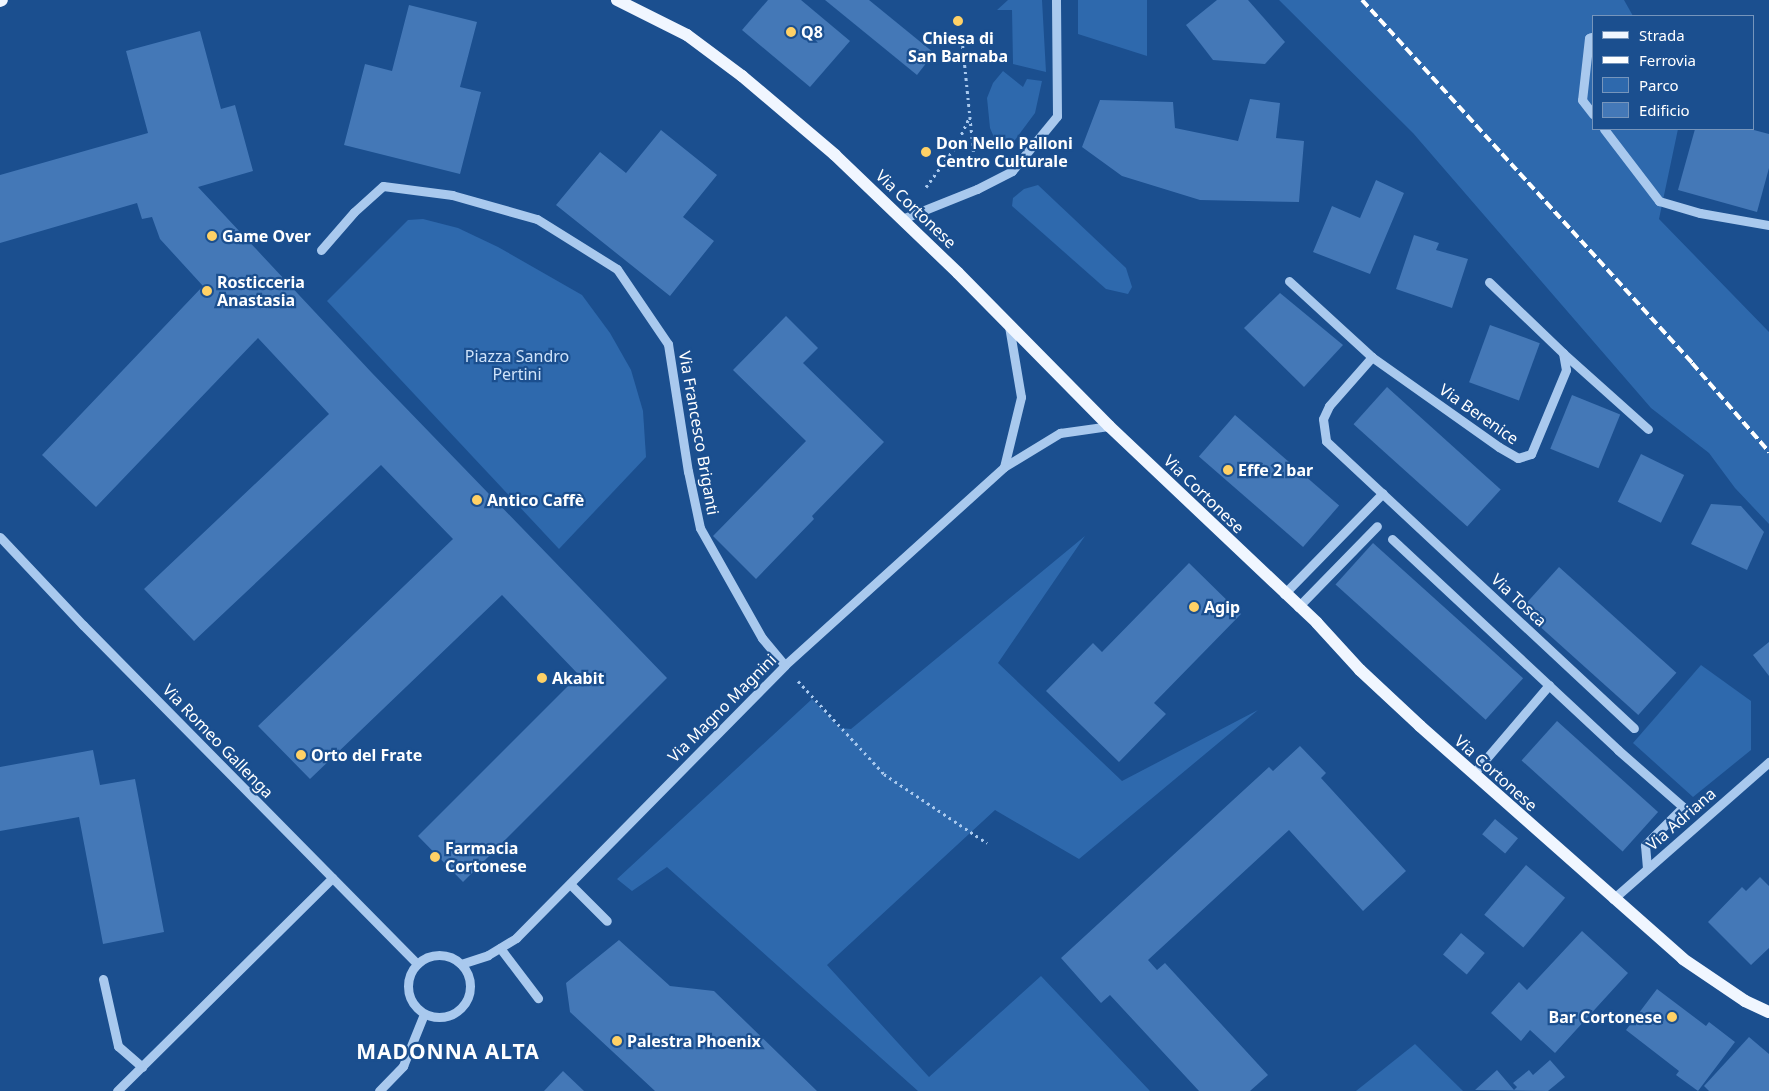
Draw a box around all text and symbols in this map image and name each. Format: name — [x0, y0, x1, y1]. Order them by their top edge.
marker: Chiesa di San Barnaba — [952, 15, 964, 27]
legend — [1592, 15, 1754, 130]
place label: Q8 — [801, 22, 823, 42]
text: Strada — [1639, 25, 1685, 45]
marker: Q8 — [785, 26, 797, 38]
place label: Chiesa di San Barnaba — [908, 28, 1008, 66]
text: Ferrovia — [1639, 50, 1696, 70]
text: Parco — [1639, 75, 1679, 95]
text: Edificio — [1639, 100, 1690, 120]
place label: Don Nello Palloni Centro Culturale — [936, 133, 1073, 171]
marker: Don Nello Palloni Centro Culturale — [920, 146, 932, 158]
street label: Via Cortonese — [872, 166, 960, 252]
place label: Game Over — [222, 226, 311, 246]
marker: Game Over — [206, 230, 218, 242]
place label: Rosticceria Anastasia — [217, 272, 305, 310]
marker: Rosticceria Anastasia — [201, 285, 213, 297]
park label: Piazza Sandro Pertini — [465, 346, 569, 384]
street label: Via Francesco Briganti — [675, 350, 723, 516]
street label: Via Berenice — [1436, 380, 1522, 448]
street label: Via Cortonese — [1160, 451, 1248, 537]
place label: Effe 2 bar — [1238, 460, 1313, 480]
marker: Effe 2 bar — [1222, 464, 1234, 476]
place label: Antico Caffè — [487, 490, 584, 510]
marker: Antico Caffè — [471, 494, 483, 506]
street label: Via Tosca — [1487, 570, 1551, 630]
place label: Agip — [1204, 597, 1240, 617]
marker: Agip — [1188, 601, 1200, 613]
street label: Via Magno Magnini — [664, 650, 780, 766]
place label: Akabit — [552, 668, 604, 688]
marker: Akabit — [536, 672, 548, 684]
street label: Via Romeo Gallenga — [159, 680, 277, 802]
street label: Via Cortonese — [1451, 731, 1541, 815]
place label: Orto del Frate — [311, 745, 422, 765]
marker: Orto del Frate — [295, 749, 307, 761]
street label: Via Adriana — [1642, 784, 1720, 854]
place label: Farmacia Cortonese — [445, 838, 527, 876]
marker: Farmacia Cortonese — [429, 851, 441, 863]
place label: Bar Cortonese — [1549, 1007, 1662, 1027]
marker: Bar Cortonese — [1666, 1011, 1678, 1023]
place label: Palestra Phoenix — [627, 1031, 761, 1051]
marker: Palestra Phoenix — [611, 1035, 623, 1047]
district label: MADONNA ALTA — [355, 1038, 541, 1064]

